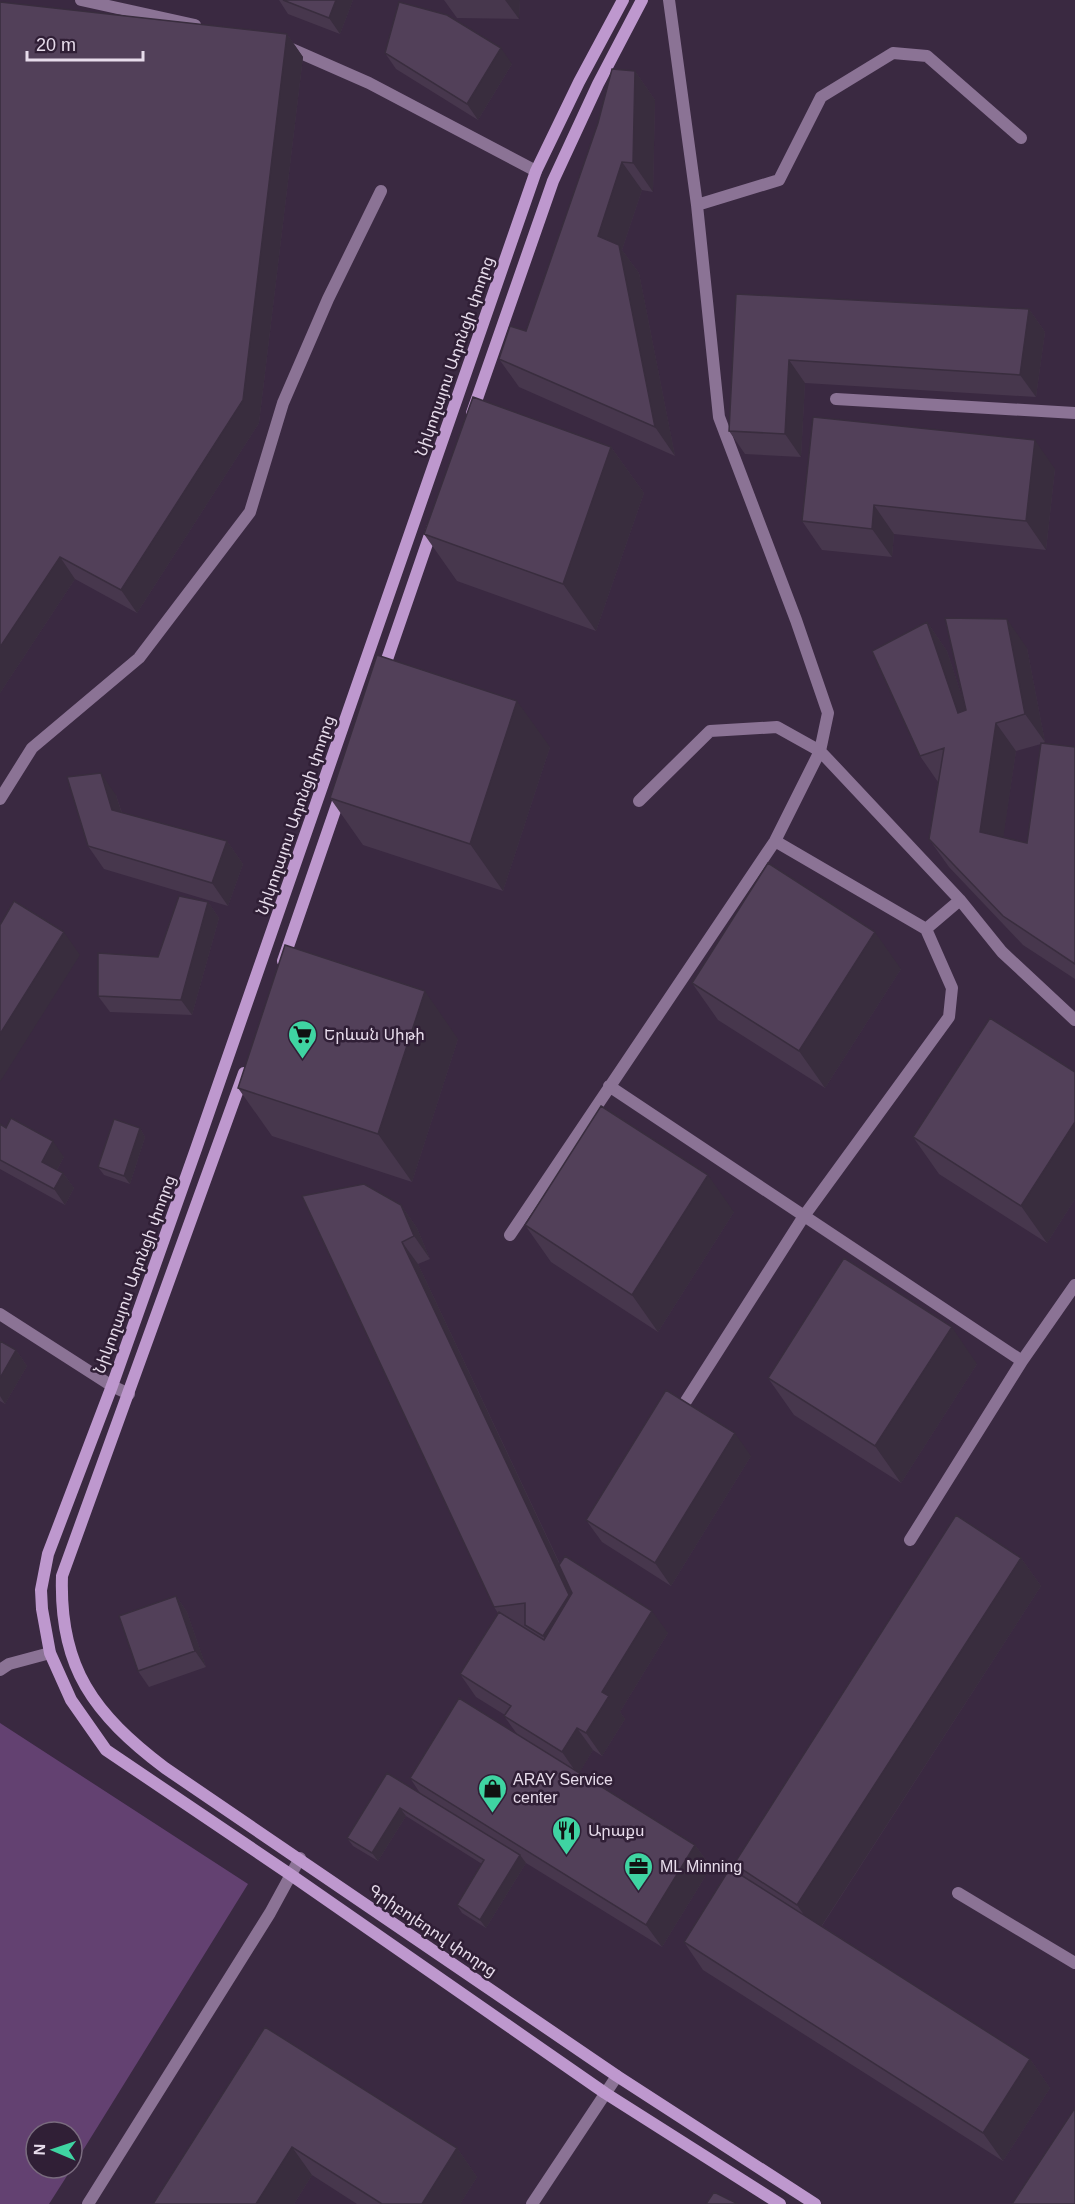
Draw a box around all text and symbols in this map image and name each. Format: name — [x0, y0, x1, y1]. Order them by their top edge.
scale bar — [27, 24, 142, 62]
text: 20 m — [36, 35, 76, 55]
street label: Նիկողայոս Ադոնցի փողոց — [412, 254, 498, 458]
street label: Նիկողայոս Ադոնցի փողոց — [253, 713, 339, 917]
supermarket icon: Երևան Սիթի — [287, 1018, 319, 1060]
place label: Երևան Սիթի — [324, 1026, 425, 1044]
street label: Նիկողայոս Ադոնցի փողոց — [91, 1173, 179, 1376]
place label: ARAY Service center — [513, 1771, 613, 1806]
shop icon: ARAY Service center — [476, 1772, 508, 1814]
restaurant icon: Արաքս — [551, 1814, 583, 1856]
place label: Արաքս — [588, 1822, 645, 1840]
office icon: ML Minning — [623, 1850, 655, 1892]
place label: ML Minning — [660, 1858, 742, 1875]
street label: Գրիբոյեդով փողոց — [365, 1881, 500, 1980]
north arrow — [24, 2120, 84, 2180]
text: N — [31, 2143, 48, 2156]

